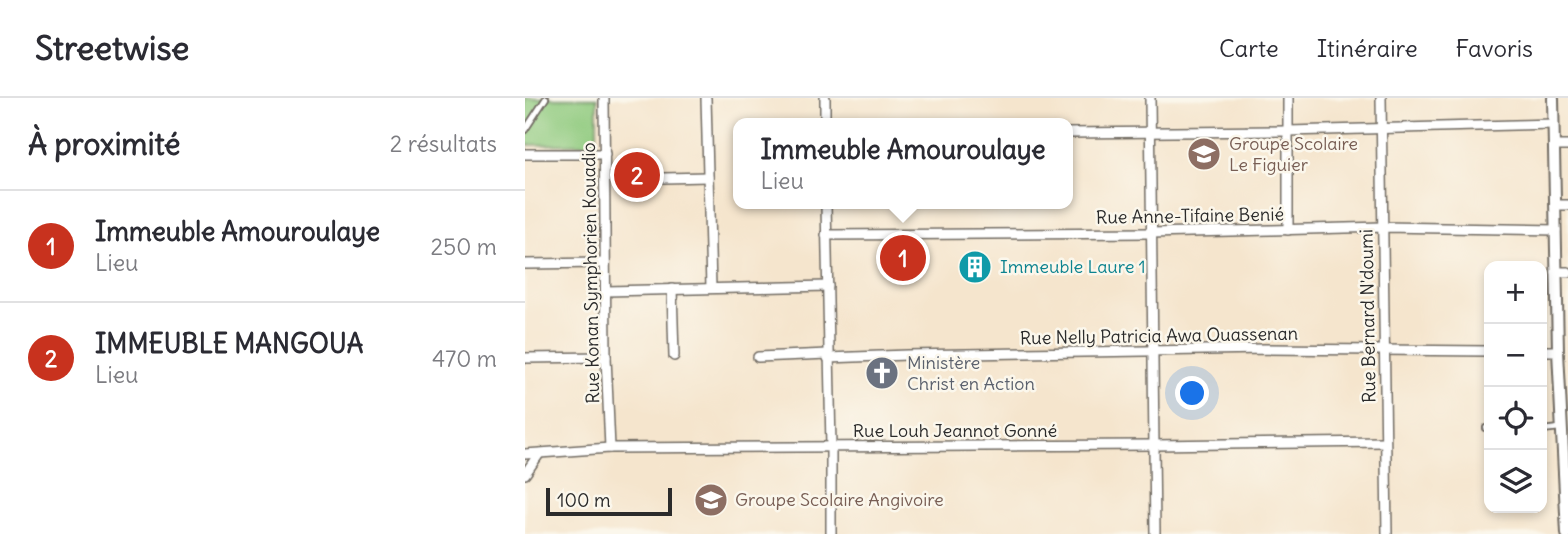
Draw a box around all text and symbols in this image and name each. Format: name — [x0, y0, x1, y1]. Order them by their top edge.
text: Streetwise — [35, 27, 189, 69]
text: Carte — [1219, 33, 1279, 63]
text: Itinéraire — [1317, 33, 1418, 63]
text: Favoris — [1456, 33, 1533, 63]
popup — [733, 118, 1073, 209]
text: À proximité — [28, 125, 180, 163]
text: 2 résultats — [390, 129, 497, 158]
place label: Groupe Scolaire Le Figuier — [1229, 132, 1358, 176]
text: Immeuble Amouroulaye — [760, 133, 1046, 166]
school or university icon: Groupe Scolaire Le Figuier — [1185, 135, 1223, 173]
street label: Rue Konan Symphorien Kouadio — [577, 142, 604, 404]
pin: 2 — [614, 149, 660, 201]
text: Lieu — [760, 166, 804, 195]
street label: Rue Anne-Tifaine Benié — [1096, 202, 1284, 229]
text: Immeuble Amouroulaye — [95, 215, 380, 248]
street label: Rue Bernard N'doumi — [1354, 229, 1381, 403]
text: 1 — [46, 232, 56, 261]
text: 250 m — [430, 232, 497, 261]
pin: 1 — [880, 232, 926, 284]
text: Lieu — [95, 248, 139, 277]
building icon: Immeuble Laure 1 — [956, 248, 994, 286]
place label: Immeuble Laure 1 — [1000, 255, 1146, 278]
map controls — [1484, 261, 1547, 513]
button: + — [1484, 261, 1547, 324]
street label: Rue Nelly Patricia Awa Ouassenan — [1020, 322, 1298, 349]
button: − — [1484, 324, 1547, 387]
text: IMMEUBLE MANGOUA — [95, 327, 363, 360]
text: 2 — [45, 344, 57, 373]
text: 470 m — [432, 344, 497, 373]
place label: Ministère Christ en Action — [907, 351, 1035, 395]
church icon: Ministère Christ en Action — [863, 354, 901, 392]
text: Lieu — [95, 360, 139, 389]
your location — [1175, 376, 1209, 410]
button: locate — [1484, 387, 1547, 450]
street label: Rue Louh Jeannot Gonné — [853, 419, 1057, 442]
button: layers — [1484, 450, 1547, 513]
school or university icon: Groupe Scolaire Angivoire — [692, 481, 730, 519]
scale bar — [546, 485, 672, 517]
text: 100 m — [557, 488, 611, 512]
place label: Groupe Scolaire Angivoire — [735, 488, 944, 511]

